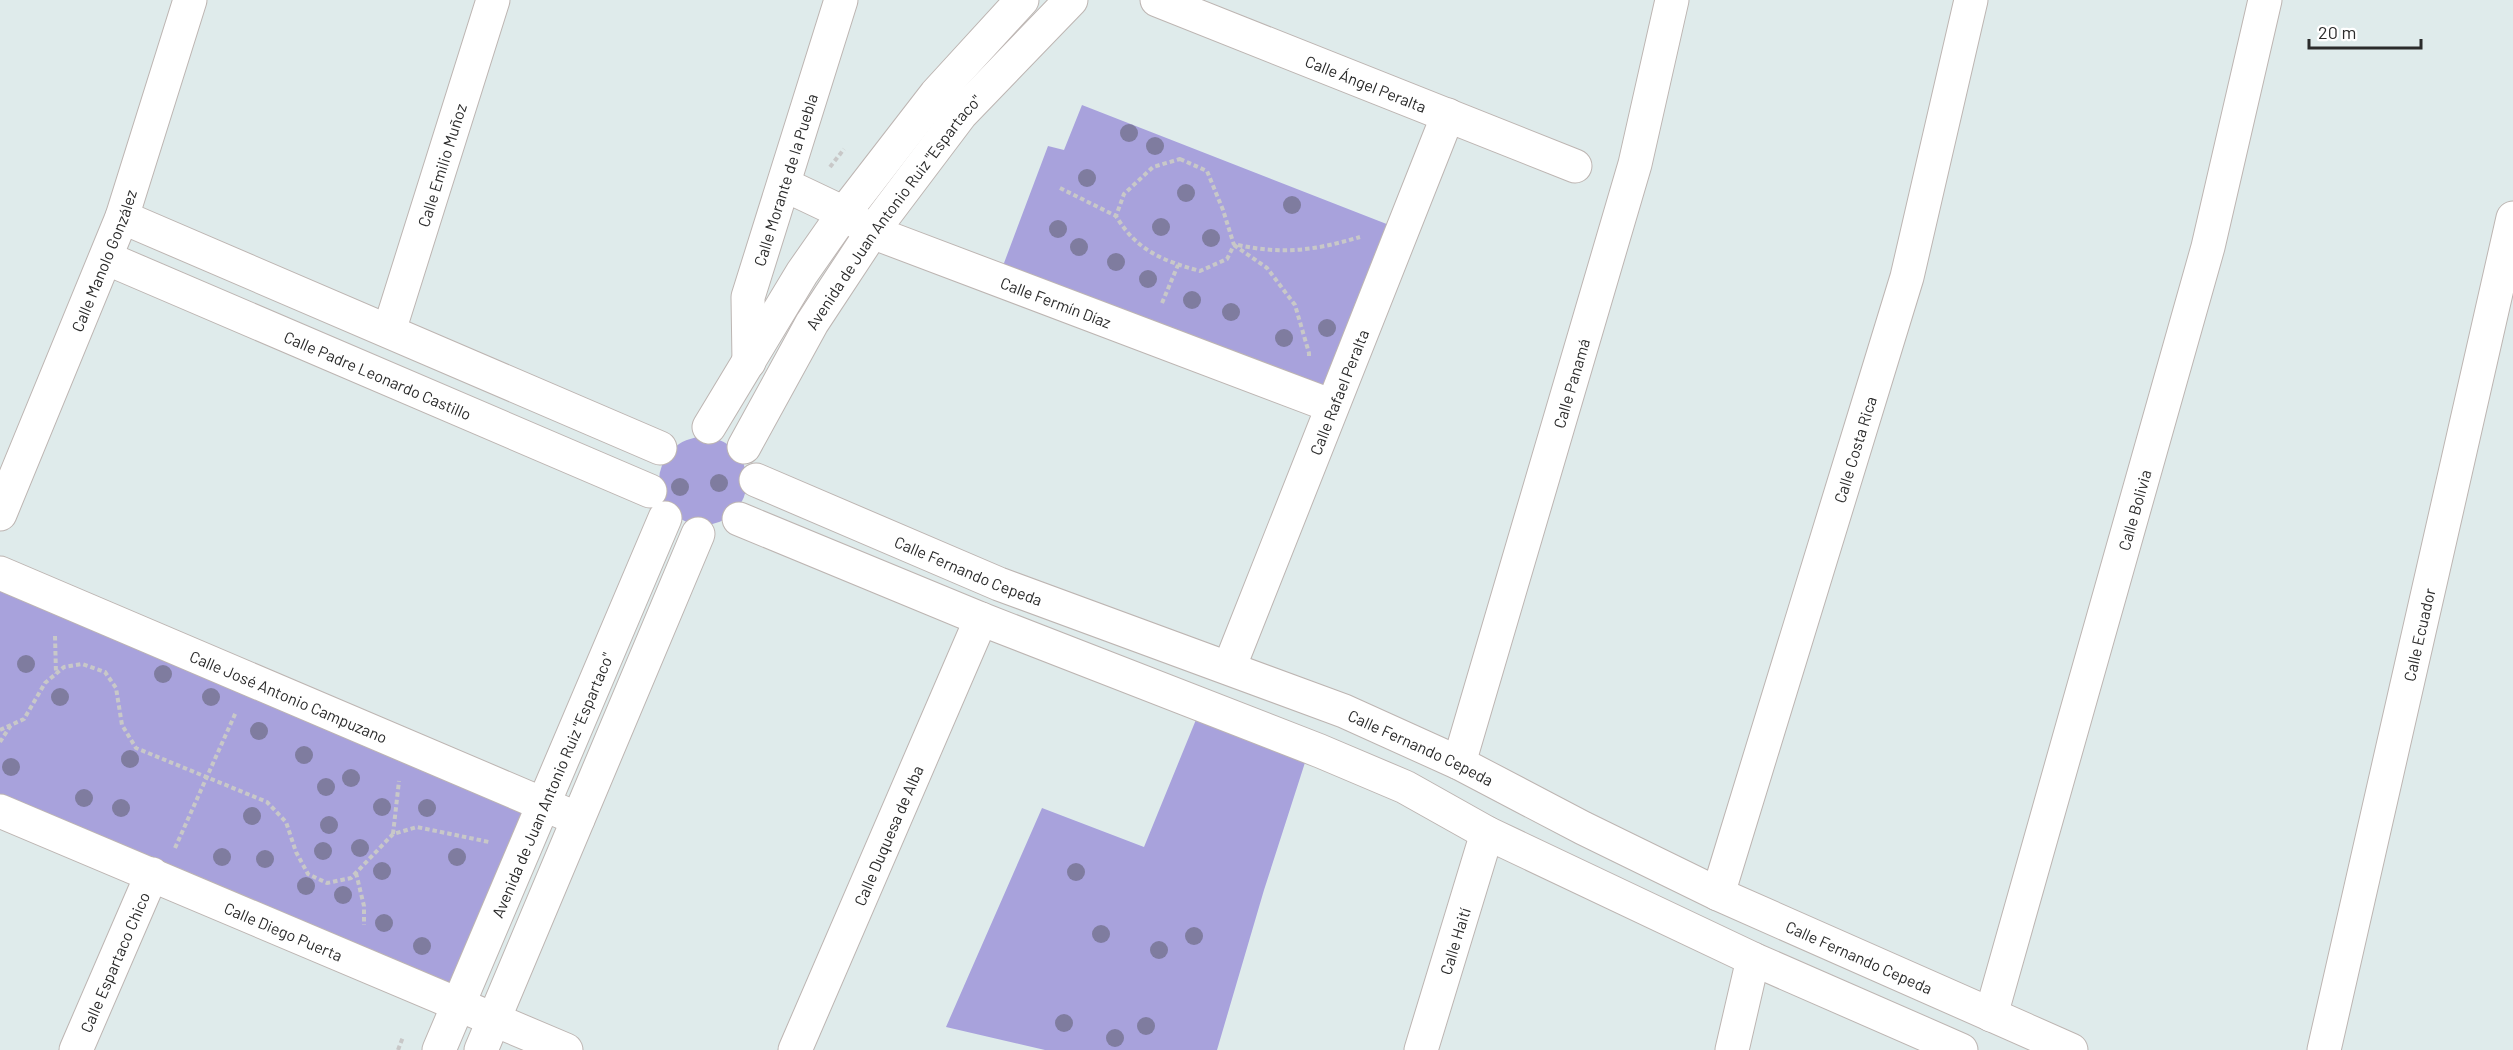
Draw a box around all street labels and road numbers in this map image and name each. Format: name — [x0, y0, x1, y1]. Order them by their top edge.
street label: Calle Ángel Peralta — [1303, 50, 1429, 116]
street label: Avenida de Juan Antonio Ruiz "Espartaco" — [801, 90, 984, 332]
street label: Calle Morante de la Puebla — [749, 91, 821, 268]
street label: Calle Emilio Muñoz — [413, 101, 469, 229]
street label: Calle Manolo González — [67, 187, 140, 334]
street label: Calle Fermín Díaz — [998, 272, 1114, 331]
street label: Calle Padre Leonardo Castillo — [282, 326, 475, 423]
street label: Calle Rafael Peralta — [1305, 326, 1372, 457]
street label: Calle Panamá — [1548, 336, 1593, 430]
street label: Calle Costa Rica — [1829, 394, 1879, 505]
street label: Calle Bolivia — [2113, 467, 2154, 552]
street label: Calle Fernando Cepeda — [892, 531, 1045, 609]
street label: Calle Ecuador — [2399, 586, 2438, 683]
street label: Calle José Antonio Campuzano — [187, 646, 390, 746]
street label: Avenida de Juan Antonio Ruiz "Espartaco" — [487, 650, 616, 920]
street label: Calle Fernando Cepeda — [1346, 705, 1497, 789]
street label: Calle Duquesa de Alba — [849, 762, 926, 908]
street label: Calle Espartaco Chico — [75, 889, 153, 1035]
street label: Calle Diego Puerta — [222, 897, 346, 964]
street label: Calle Haití — [1435, 905, 1473, 977]
street label: Calle Fernando Cepeda — [1783, 916, 1936, 997]

